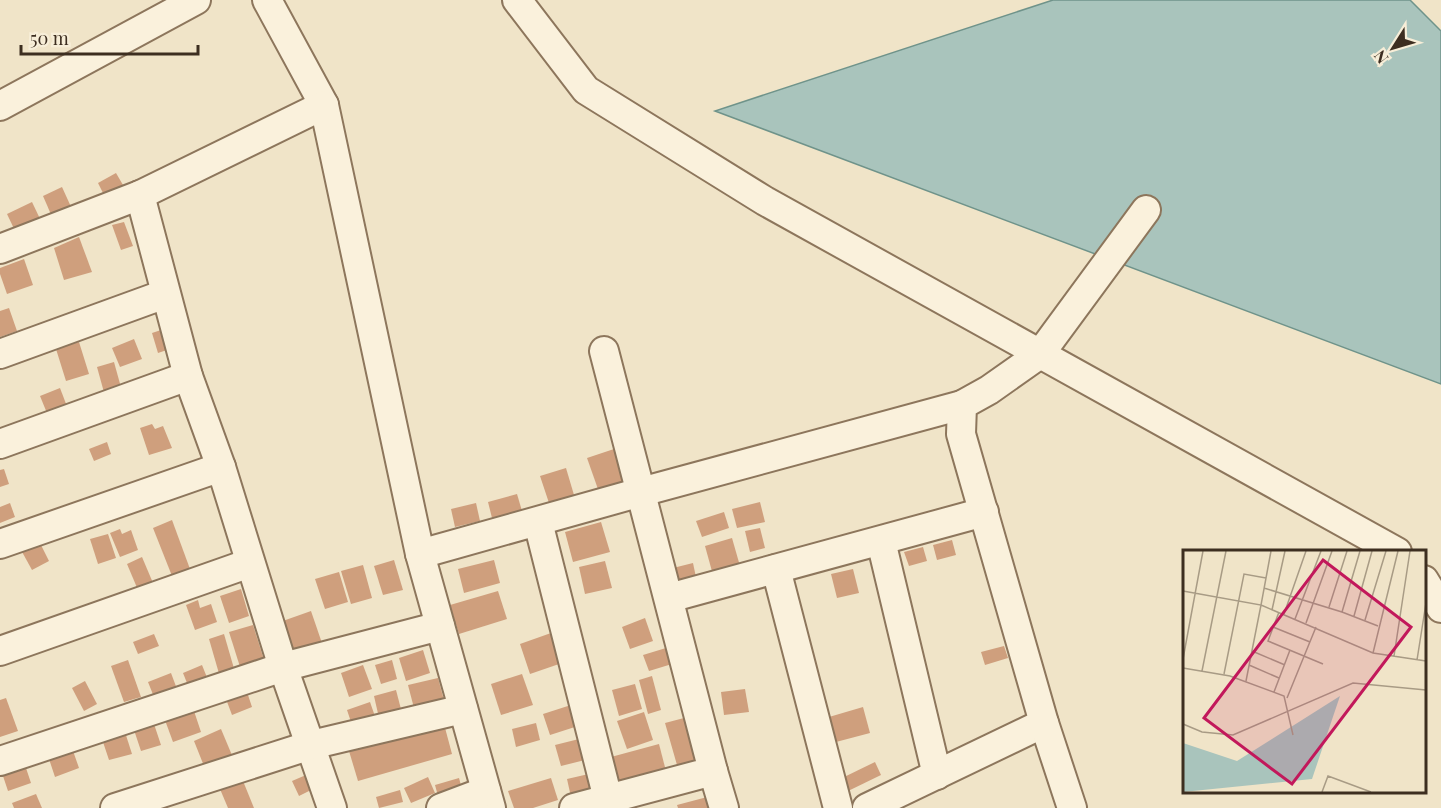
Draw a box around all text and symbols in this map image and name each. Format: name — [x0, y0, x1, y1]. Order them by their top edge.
scale bar — [21, 18, 198, 56]
north arrow — [1363, 18, 1423, 78]
text: 50 m — [30, 26, 69, 50]
text: N — [1368, 46, 1392, 68]
inset map — [1183, 550, 1426, 793]

